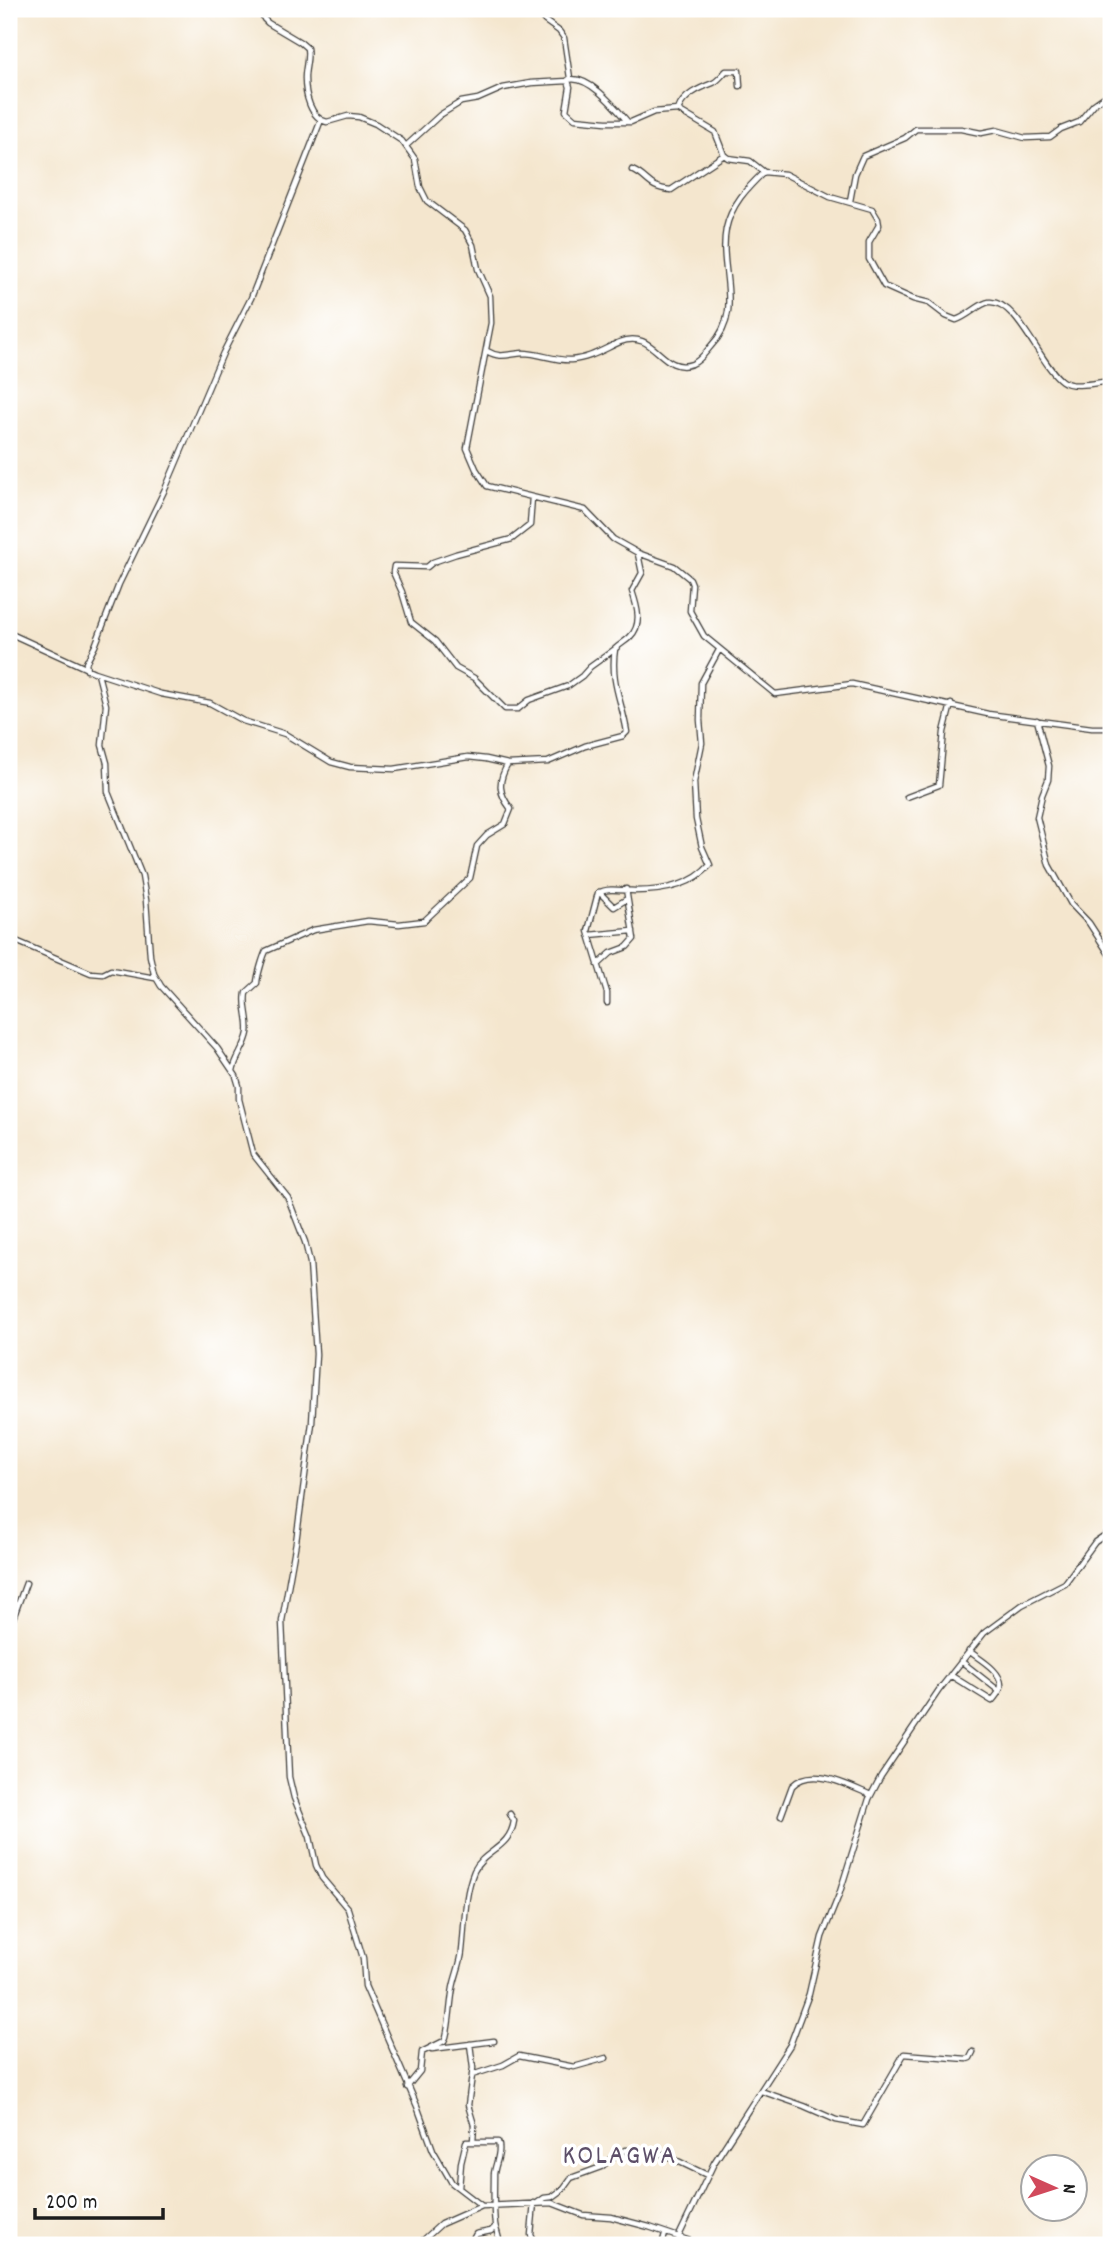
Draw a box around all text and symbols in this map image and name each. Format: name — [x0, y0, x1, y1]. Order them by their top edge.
district label: KOLAGWA — [562, 2138, 678, 2178]
north arrow — [1018, 2152, 1088, 2222]
scale bar — [35, 2177, 163, 2221]
text: N — [1054, 2183, 1081, 2194]
text: 200 m — [46, 2189, 97, 2219]

